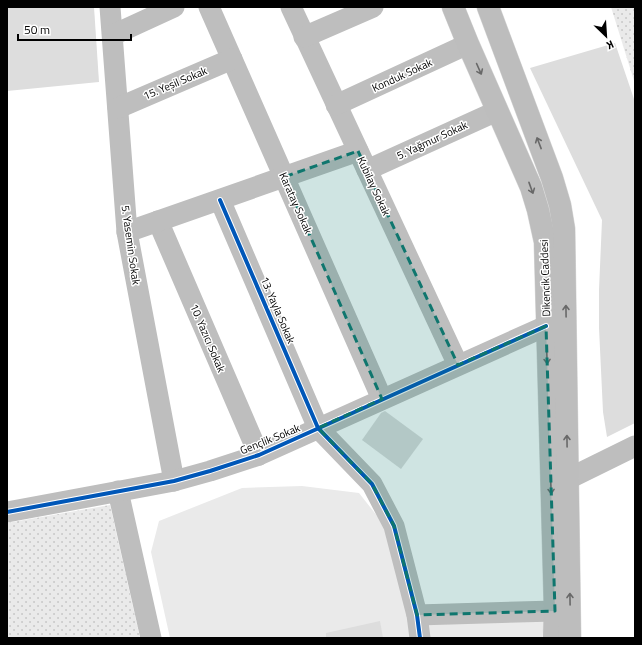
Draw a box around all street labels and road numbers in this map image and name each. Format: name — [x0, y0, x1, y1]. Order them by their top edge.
street label: Konduk Sokak — [369, 54, 435, 96]
street label: 15. Yeşil Sokak — [141, 62, 210, 104]
street label: 5. Yağmur Sokak — [394, 116, 471, 163]
street label: Kubilay Sokak — [353, 154, 395, 219]
street label: Karatay Sokak — [275, 170, 317, 237]
street label: 5. Yasemin Sokak — [118, 204, 145, 286]
street label: Dikencik Caddesi — [536, 239, 554, 317]
street label: 13. Yayla Sokak — [257, 274, 300, 347]
street label: 10. Yazıcı Sokak — [186, 301, 230, 375]
street label: Gençlik Sokak — [238, 419, 303, 458]

